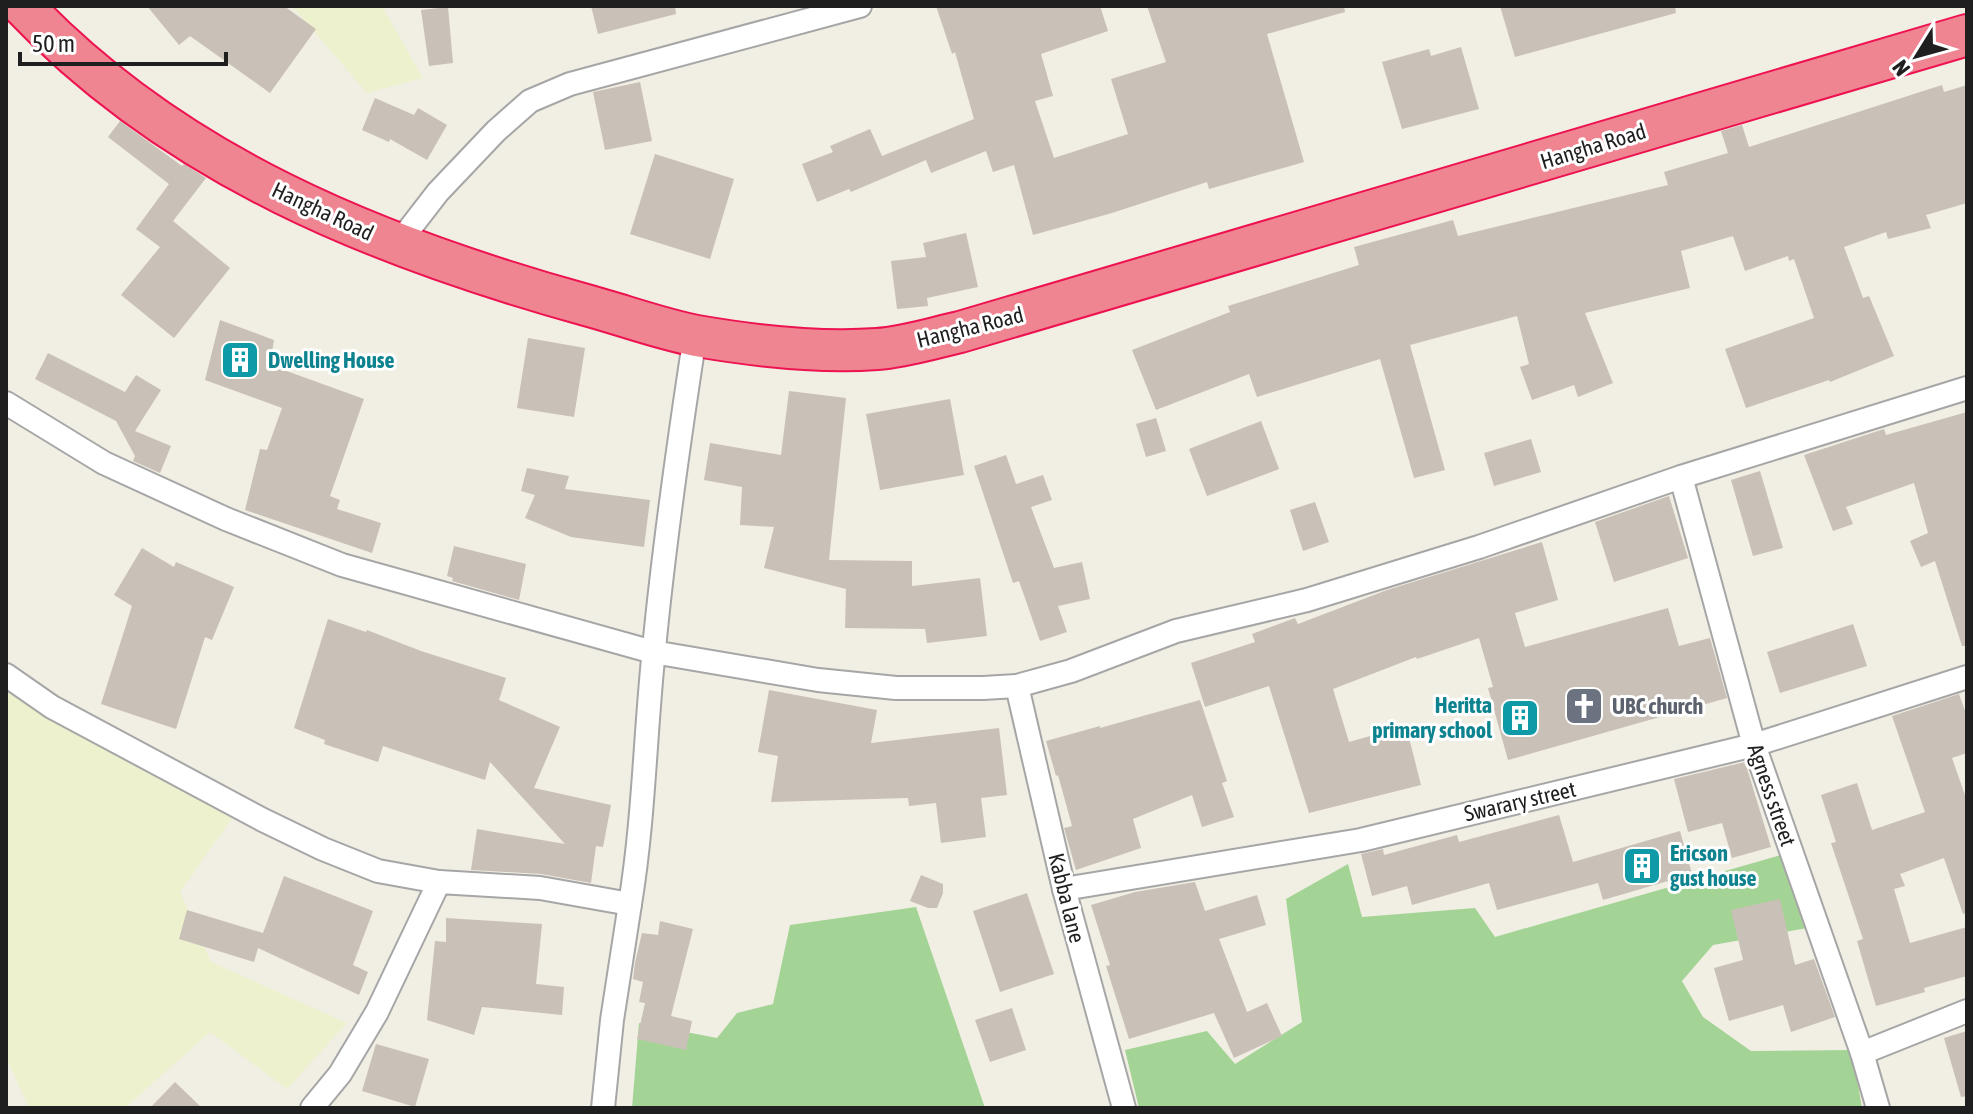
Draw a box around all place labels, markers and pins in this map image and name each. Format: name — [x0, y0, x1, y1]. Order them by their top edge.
building icon: Dwelling House — [219, 339, 261, 381]
place label: Dwelling House — [268, 347, 395, 373]
church icon: UBC church — [1563, 685, 1605, 727]
place label: Heritta primary school — [1372, 692, 1493, 743]
place label: UBC church — [1612, 693, 1703, 719]
building icon: Heritta primary school — [1499, 697, 1541, 739]
place label: Ericson gust house — [1670, 840, 1757, 891]
building icon: Ericson gust house — [1621, 845, 1663, 887]

